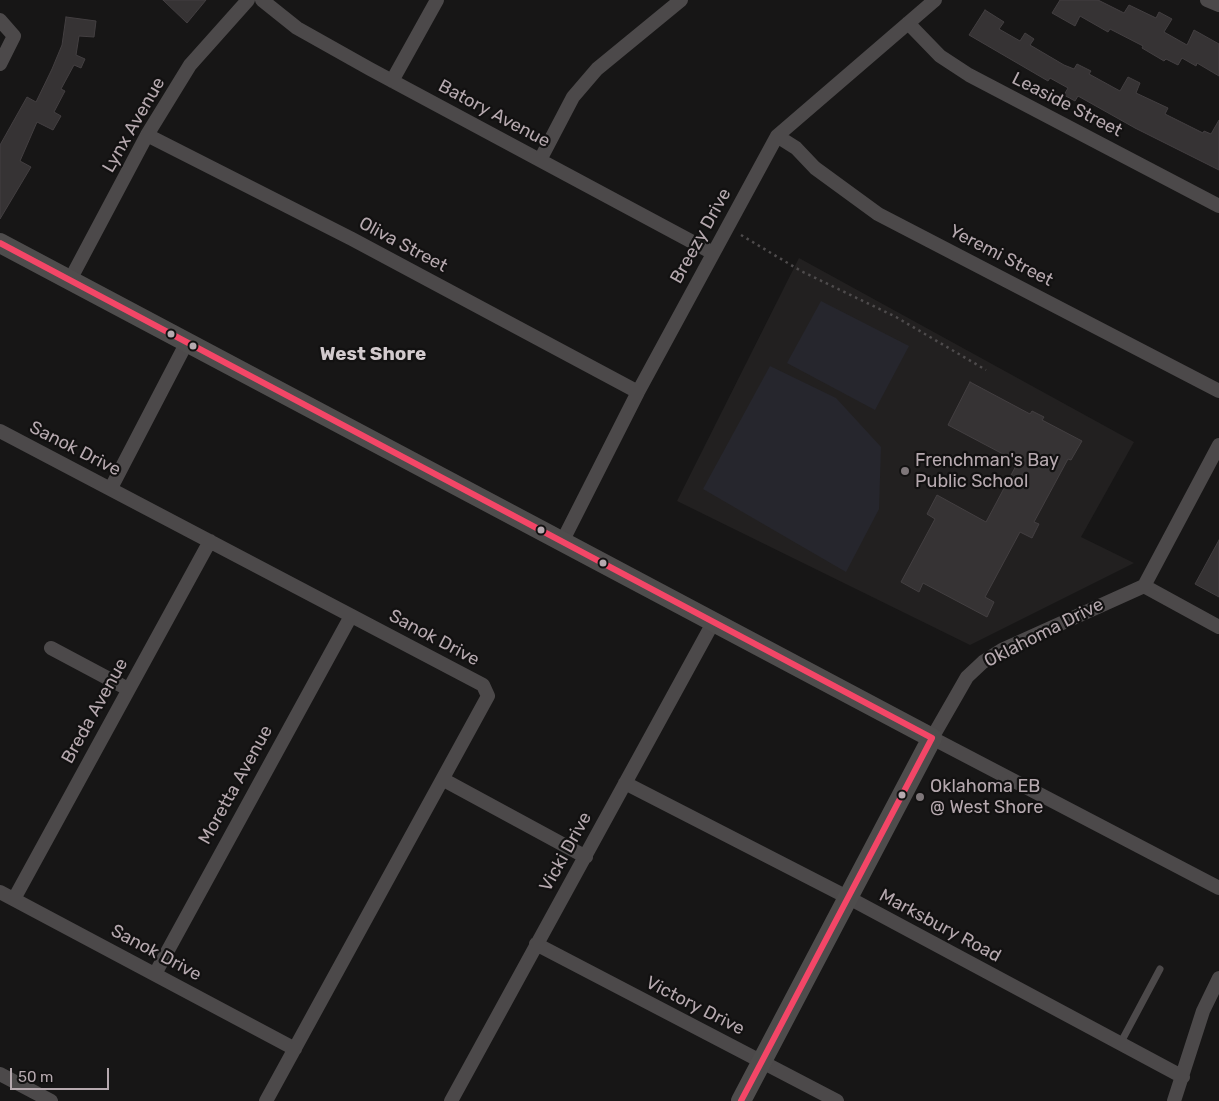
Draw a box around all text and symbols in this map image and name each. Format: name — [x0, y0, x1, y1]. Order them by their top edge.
street label: Leaside Street — [1008, 68, 1126, 142]
street label: Lynx Avenue — [98, 74, 170, 176]
street label: Batory Avenue — [434, 75, 554, 153]
street label: Breezy Drive — [666, 185, 736, 287]
street label: Oliva Street — [355, 213, 451, 277]
street label: Yeremi Street — [945, 221, 1057, 291]
unlabelled marker — [166, 329, 176, 339]
unlabelled marker — [188, 341, 198, 351]
district label: West Shore — [320, 344, 426, 366]
street label: Sanok Drive — [26, 417, 124, 481]
place label: Frenchman's Bay Public School — [915, 450, 1059, 492]
marker: Frenchman's Bay Public School — [899, 465, 911, 477]
unlabelled marker — [536, 525, 546, 535]
unlabelled marker — [598, 558, 608, 568]
street label: Oklahoma Drive — [981, 594, 1107, 672]
street label: Sanok Drive — [385, 605, 483, 671]
street label: Breda Avenue — [57, 655, 133, 767]
street label: Moretta Avenue — [194, 722, 278, 848]
place label: Oklahoma EB @ West Shore — [930, 776, 1043, 819]
unlabelled marker — [897, 790, 907, 800]
marker: Oklahoma EB @ West Shore — [914, 791, 926, 803]
street label: Vicki Drive — [535, 809, 597, 895]
street label: Marksbury Road — [875, 885, 1005, 967]
street label: Sanok Drive — [107, 920, 205, 986]
street label: Victory Drive — [642, 972, 748, 1040]
scale bar — [12, 1058, 111, 1090]
text: 50 m — [18, 1068, 53, 1086]

